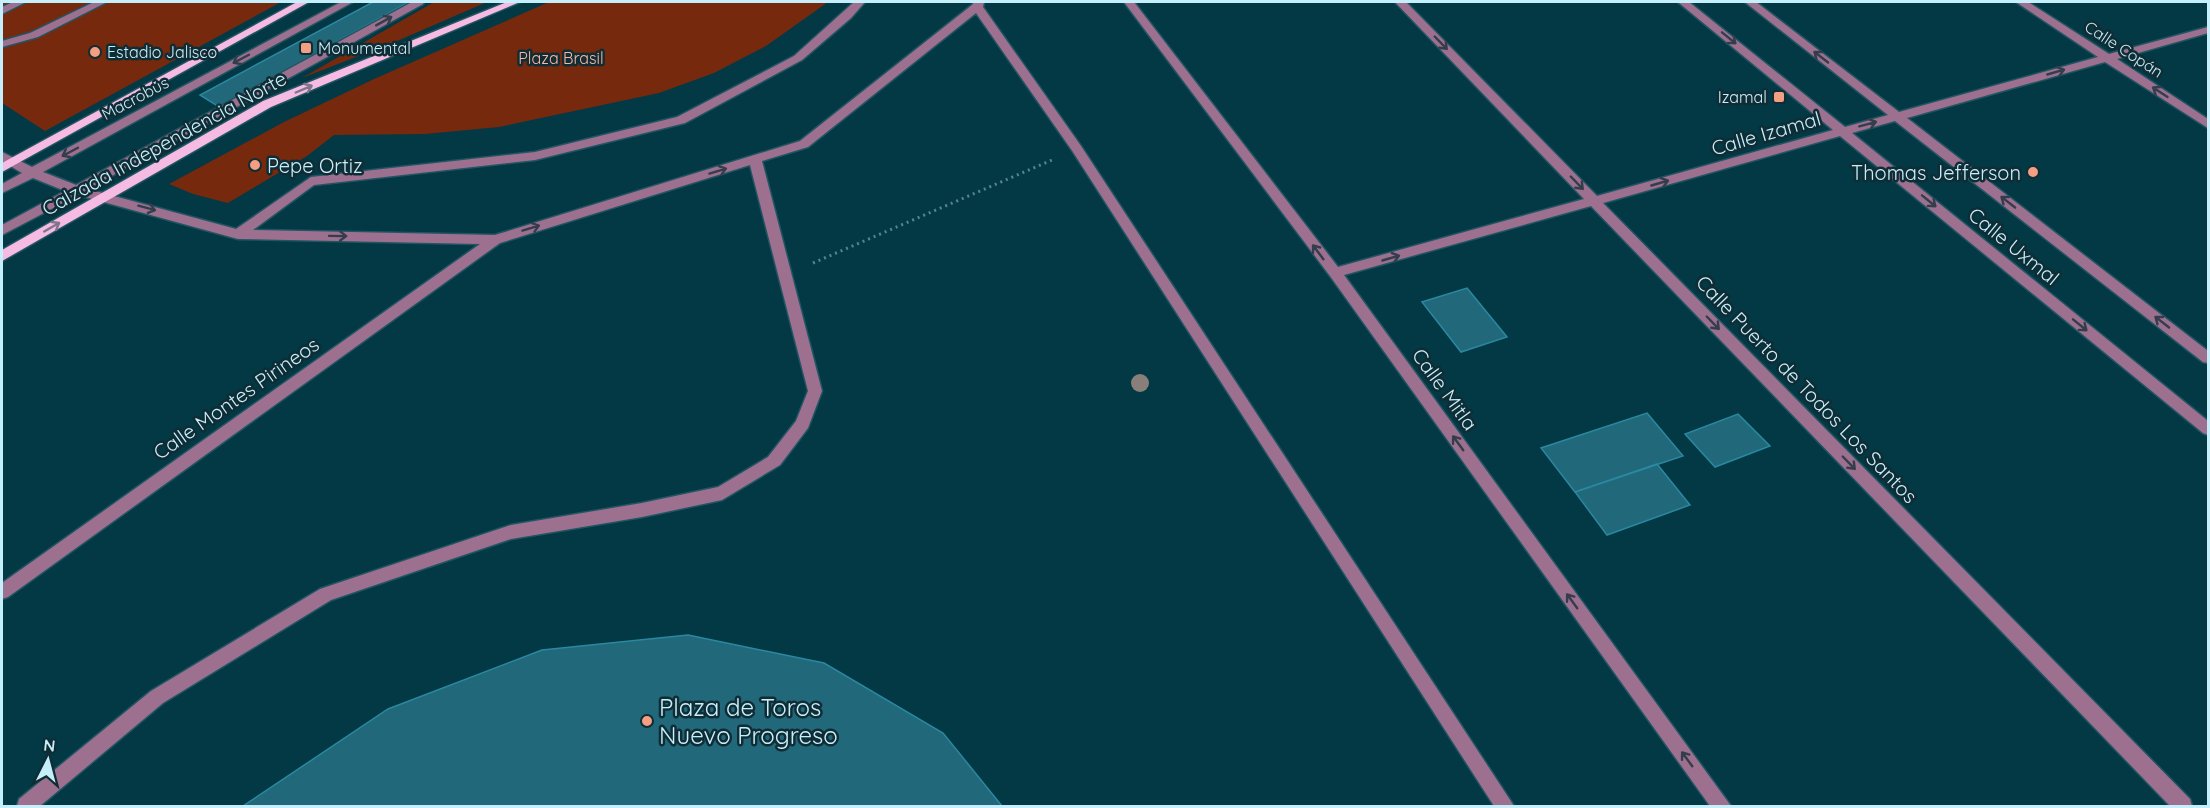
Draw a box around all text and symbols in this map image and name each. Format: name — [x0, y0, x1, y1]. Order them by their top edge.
one-way arrow — [375, 15, 392, 27]
street label: Calle Copán — [2081, 16, 2167, 82]
one-way arrow — [1720, 32, 1736, 45]
one-way arrow — [1433, 36, 1448, 51]
place label: Monumental — [318, 38, 411, 58]
marker: Monumental — [299, 41, 313, 55]
place label: Estadio Jalisco — [107, 42, 217, 62]
marker: Estadio Jalisco — [88, 45, 102, 59]
park label: Plaza Brasil — [518, 48, 604, 68]
one-way arrow — [1814, 50, 1830, 63]
one-way arrow — [233, 54, 251, 65]
street label: Calzada Independencia Norte — [37, 65, 291, 221]
one-way arrow — [2046, 66, 2065, 77]
street label: Macrobús — [98, 72, 172, 124]
one-way arrow — [294, 83, 313, 94]
one-way arrow — [2152, 86, 2168, 98]
place label: Izamal — [1718, 87, 1767, 107]
marker: Izamal — [1772, 90, 1786, 104]
street label: Calle Izamal — [1708, 105, 1824, 161]
one-way arrow — [1858, 118, 1877, 130]
one-way arrow — [62, 146, 79, 158]
place label: Pepe Ortiz — [267, 153, 363, 178]
marker: Pepe Ortiz — [248, 158, 262, 172]
place label: Thomas Jefferson — [1851, 160, 2021, 185]
one-way arrow — [708, 164, 727, 175]
marker: Thomas Jefferson — [2026, 165, 2040, 179]
one-way arrow — [1569, 176, 1584, 191]
one-way arrow — [1650, 176, 1669, 188]
one-way arrow — [1920, 195, 1936, 208]
one-way arrow — [2001, 196, 2017, 209]
street label: Calle Uxmal — [1963, 202, 2065, 290]
one-way arrow — [137, 203, 156, 215]
one-way arrow — [43, 221, 60, 233]
one-way arrow — [521, 222, 540, 233]
one-way arrow — [328, 230, 348, 242]
one-way arrow — [1312, 244, 1325, 260]
one-way arrow — [1381, 252, 1400, 263]
street label: Calle Puerto de Todos Los Santos — [1691, 270, 1923, 508]
one-way arrow — [1705, 315, 1719, 330]
one-way arrow — [2155, 315, 2171, 328]
one-way arrow — [2072, 318, 2088, 331]
street label: Calle Montes Pirineos — [148, 331, 324, 465]
street label: Calle Mitla — [1407, 343, 1483, 435]
one-way arrow — [1452, 436, 1464, 452]
one-way arrow — [1841, 455, 1856, 470]
one-way arrow — [1566, 594, 1578, 610]
place label: Plaza de Toros Nuevo Progreso — [659, 692, 838, 750]
marker: Plaza de Toros Nuevo Progreso — [640, 714, 654, 728]
north arrow — [18, 730, 78, 790]
text: N — [43, 735, 56, 756]
one-way arrow — [1680, 752, 1693, 768]

